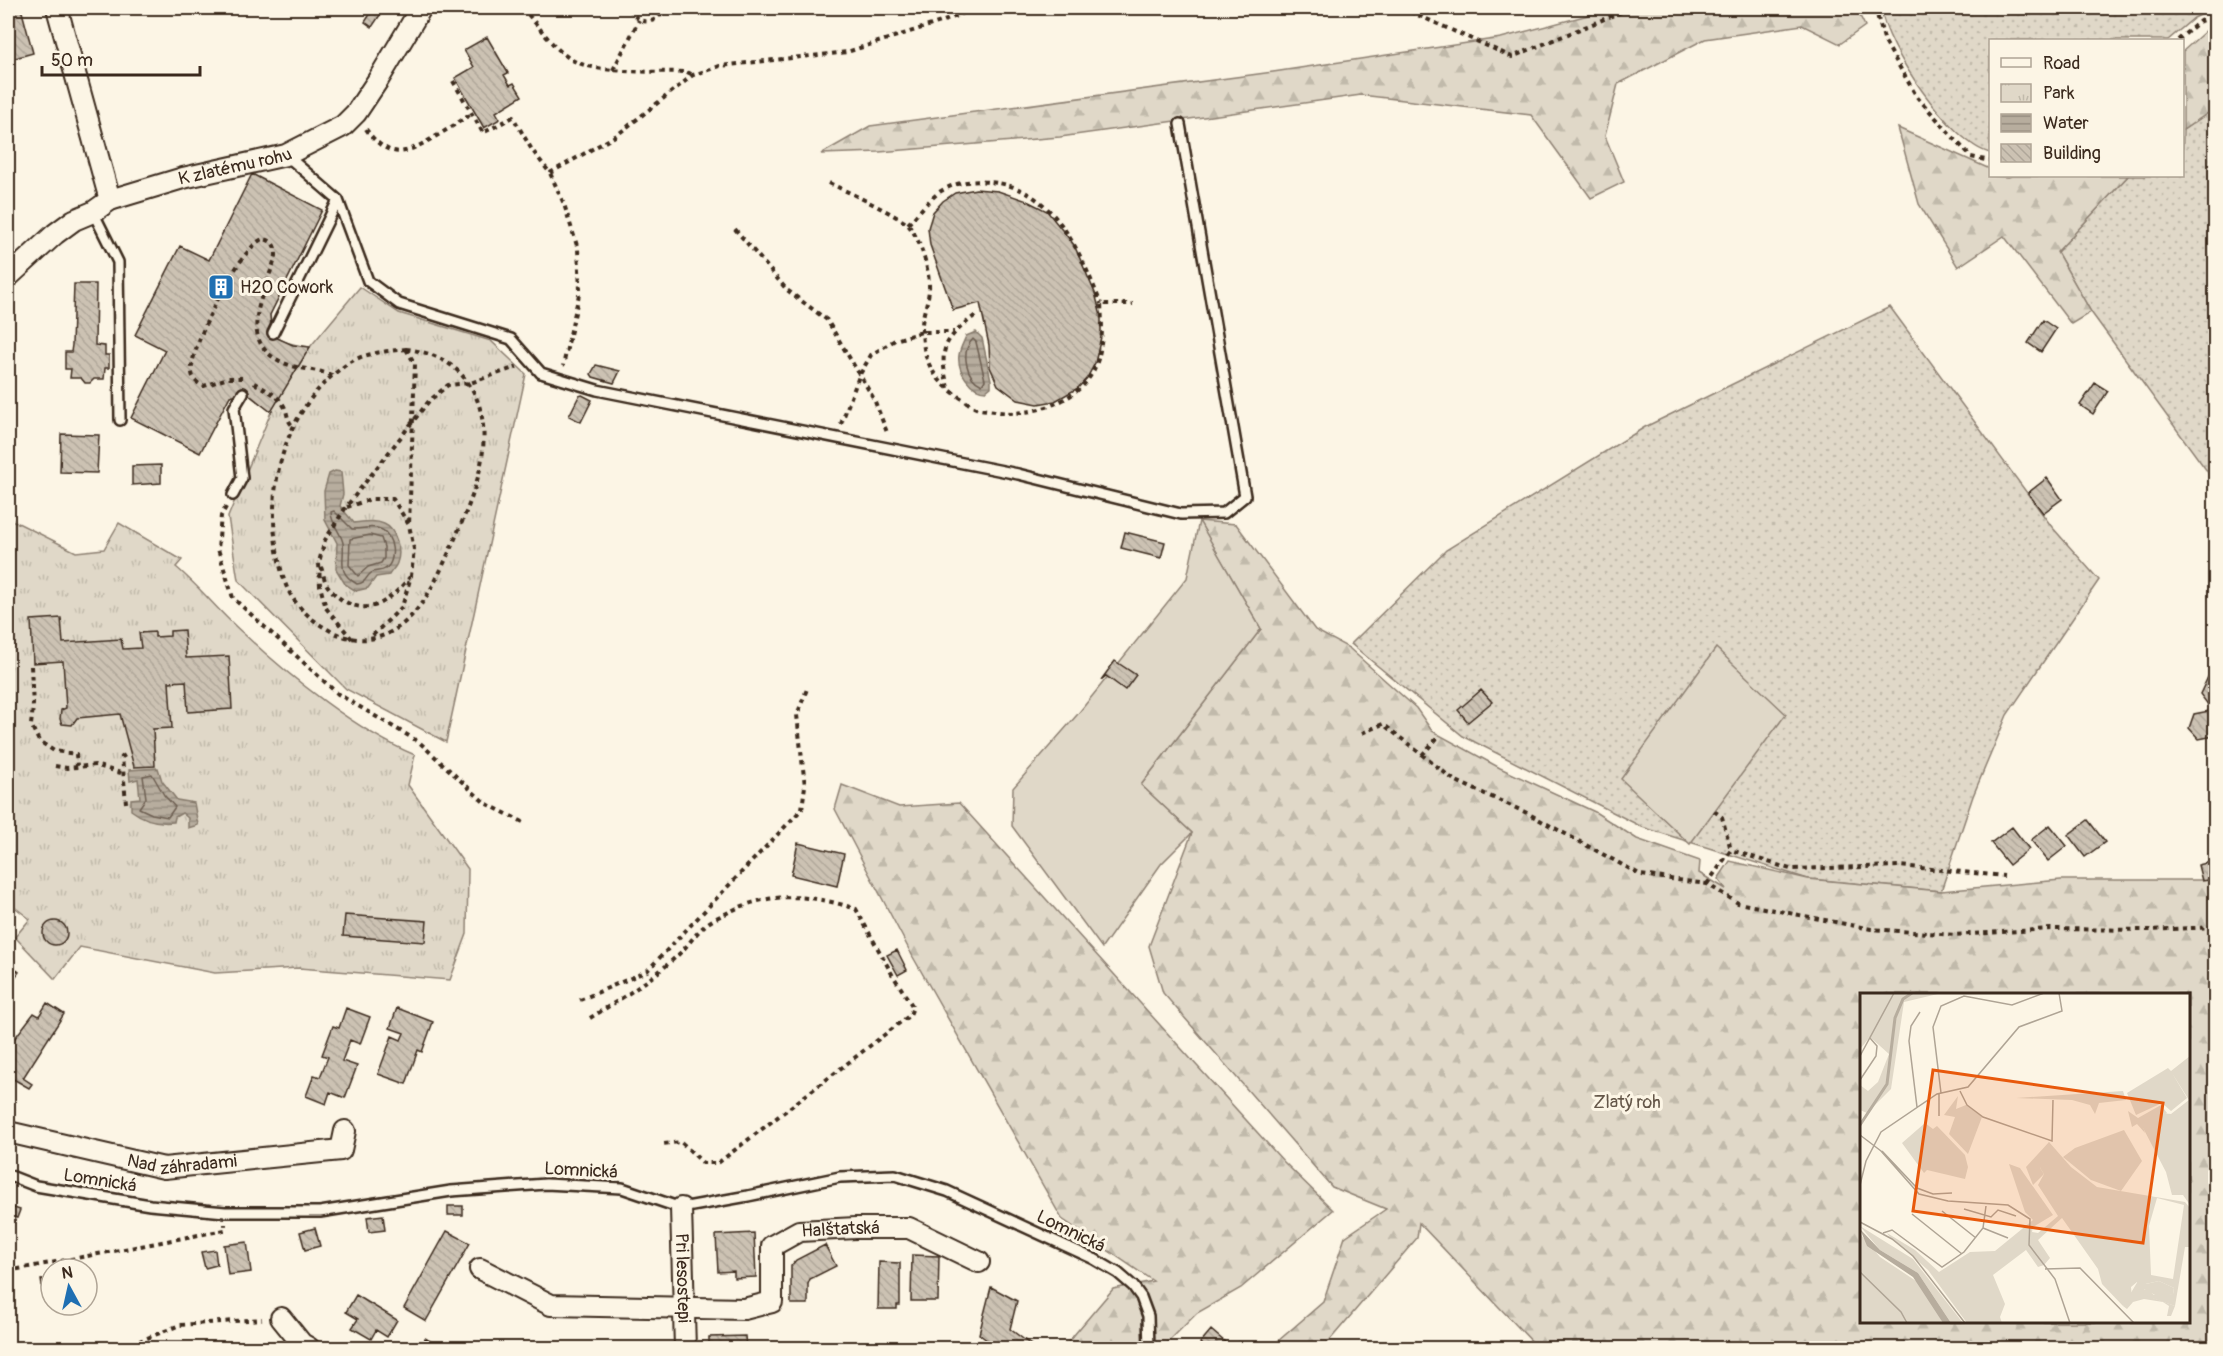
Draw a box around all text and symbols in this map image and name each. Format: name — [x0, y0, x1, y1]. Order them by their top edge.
scale bar — [42, 39, 200, 77]
legend — [1989, 39, 2184, 177]
text: 50 m — [51, 49, 93, 72]
text: Road — [2043, 52, 2080, 75]
text: Park — [2043, 82, 2075, 105]
text: Water — [2043, 112, 2089, 135]
text: Building — [2043, 142, 2101, 165]
street label: K zlatému rohu — [176, 143, 296, 191]
building icon: H2O Cowork — [206, 272, 236, 302]
place label: H2O Cowork — [240, 276, 334, 299]
inset map — [1860, 993, 2190, 1323]
park label: Zlatý roh — [1593, 1091, 1661, 1114]
street label: Nad záhradami — [125, 1149, 238, 1180]
street label: Lomnická — [544, 1157, 618, 1184]
street label: Lomnická — [62, 1163, 138, 1198]
street label: Lomnická — [1033, 1205, 1109, 1258]
street label: Halštatská — [801, 1217, 880, 1243]
street label: Pri lesostepi — [670, 1233, 695, 1323]
north arrow — [39, 1257, 99, 1317]
text: N — [60, 1262, 74, 1284]

